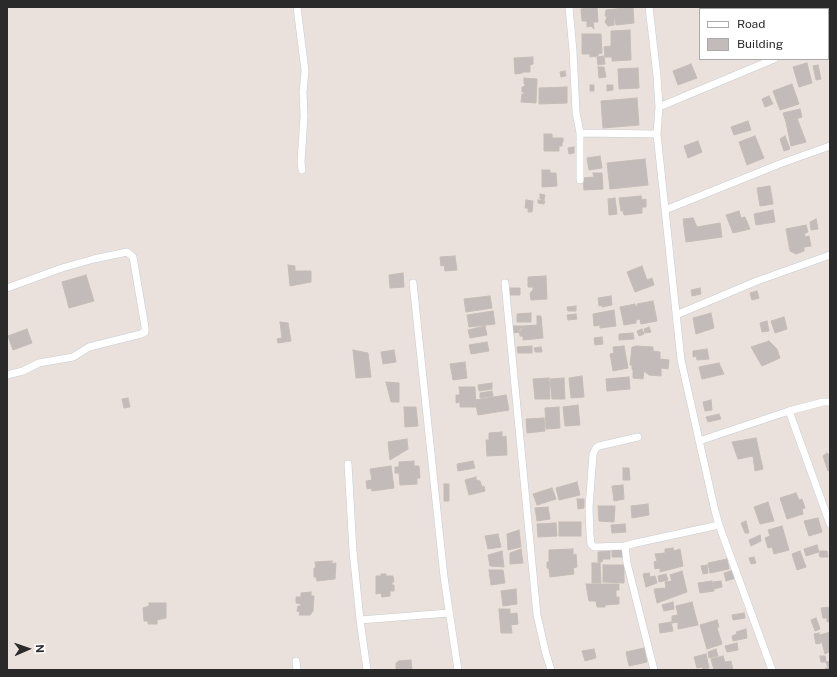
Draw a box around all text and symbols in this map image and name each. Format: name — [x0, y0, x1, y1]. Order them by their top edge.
legend — [699, 8, 829, 60]
text: Road — [737, 17, 765, 31]
text: Building — [737, 37, 783, 51]
north arrow — [8, 629, 48, 669]
text: N — [34, 644, 46, 653]

